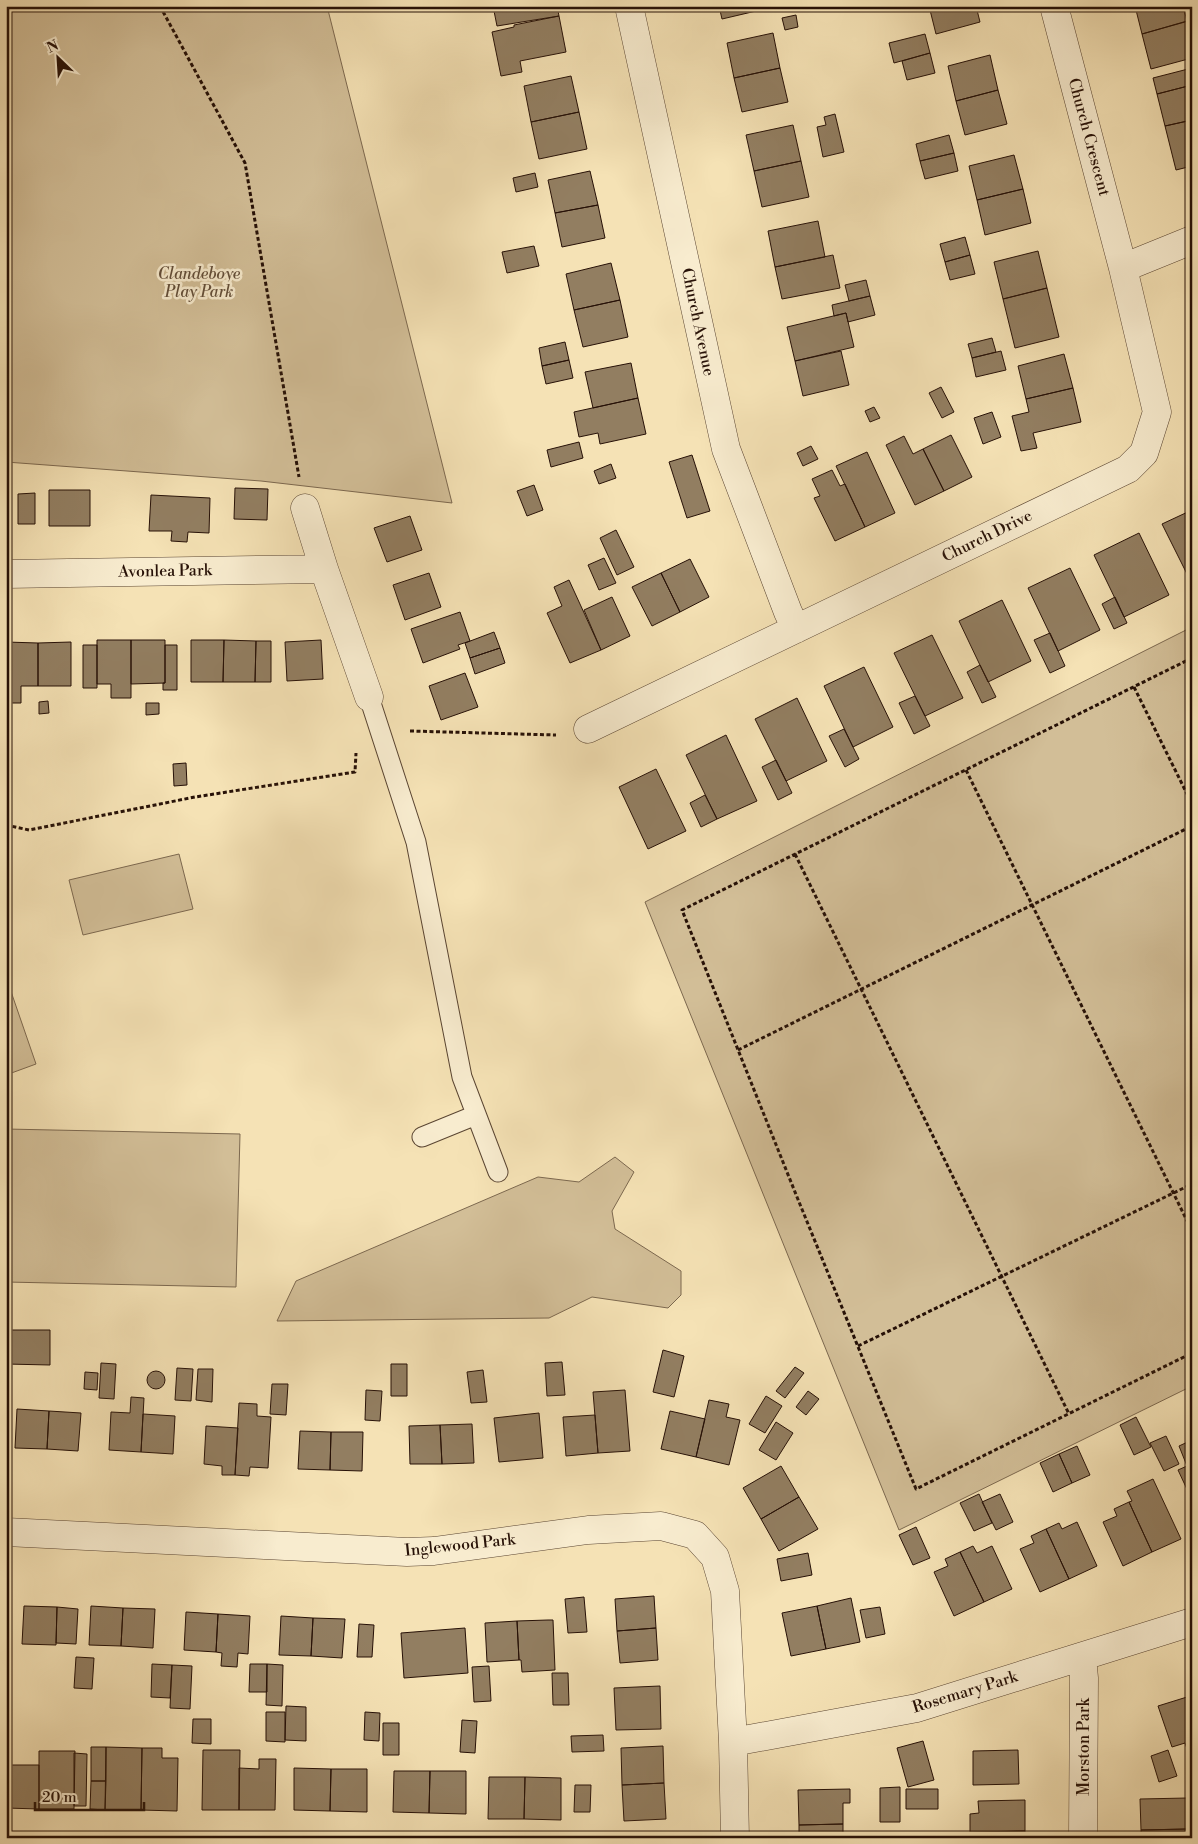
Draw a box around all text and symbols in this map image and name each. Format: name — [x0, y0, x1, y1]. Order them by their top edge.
north arrow — [32, 32, 82, 82]
text: N — [44, 37, 62, 58]
street label: Church Crescent — [1064, 76, 1114, 199]
park label: Clandeboye Play Park — [158, 264, 241, 302]
street label: Church Avenue — [677, 266, 719, 378]
street label: Church Drive — [939, 506, 1035, 566]
street label: Avonlea Park — [117, 560, 214, 582]
street label: Inglewood Park — [404, 1529, 518, 1561]
street label: Rosemary Park — [910, 1666, 1022, 1717]
street label: Morston Park — [1074, 1696, 1094, 1796]
scale bar — [35, 1779, 144, 1811]
text: 20 m — [42, 1788, 77, 1807]

